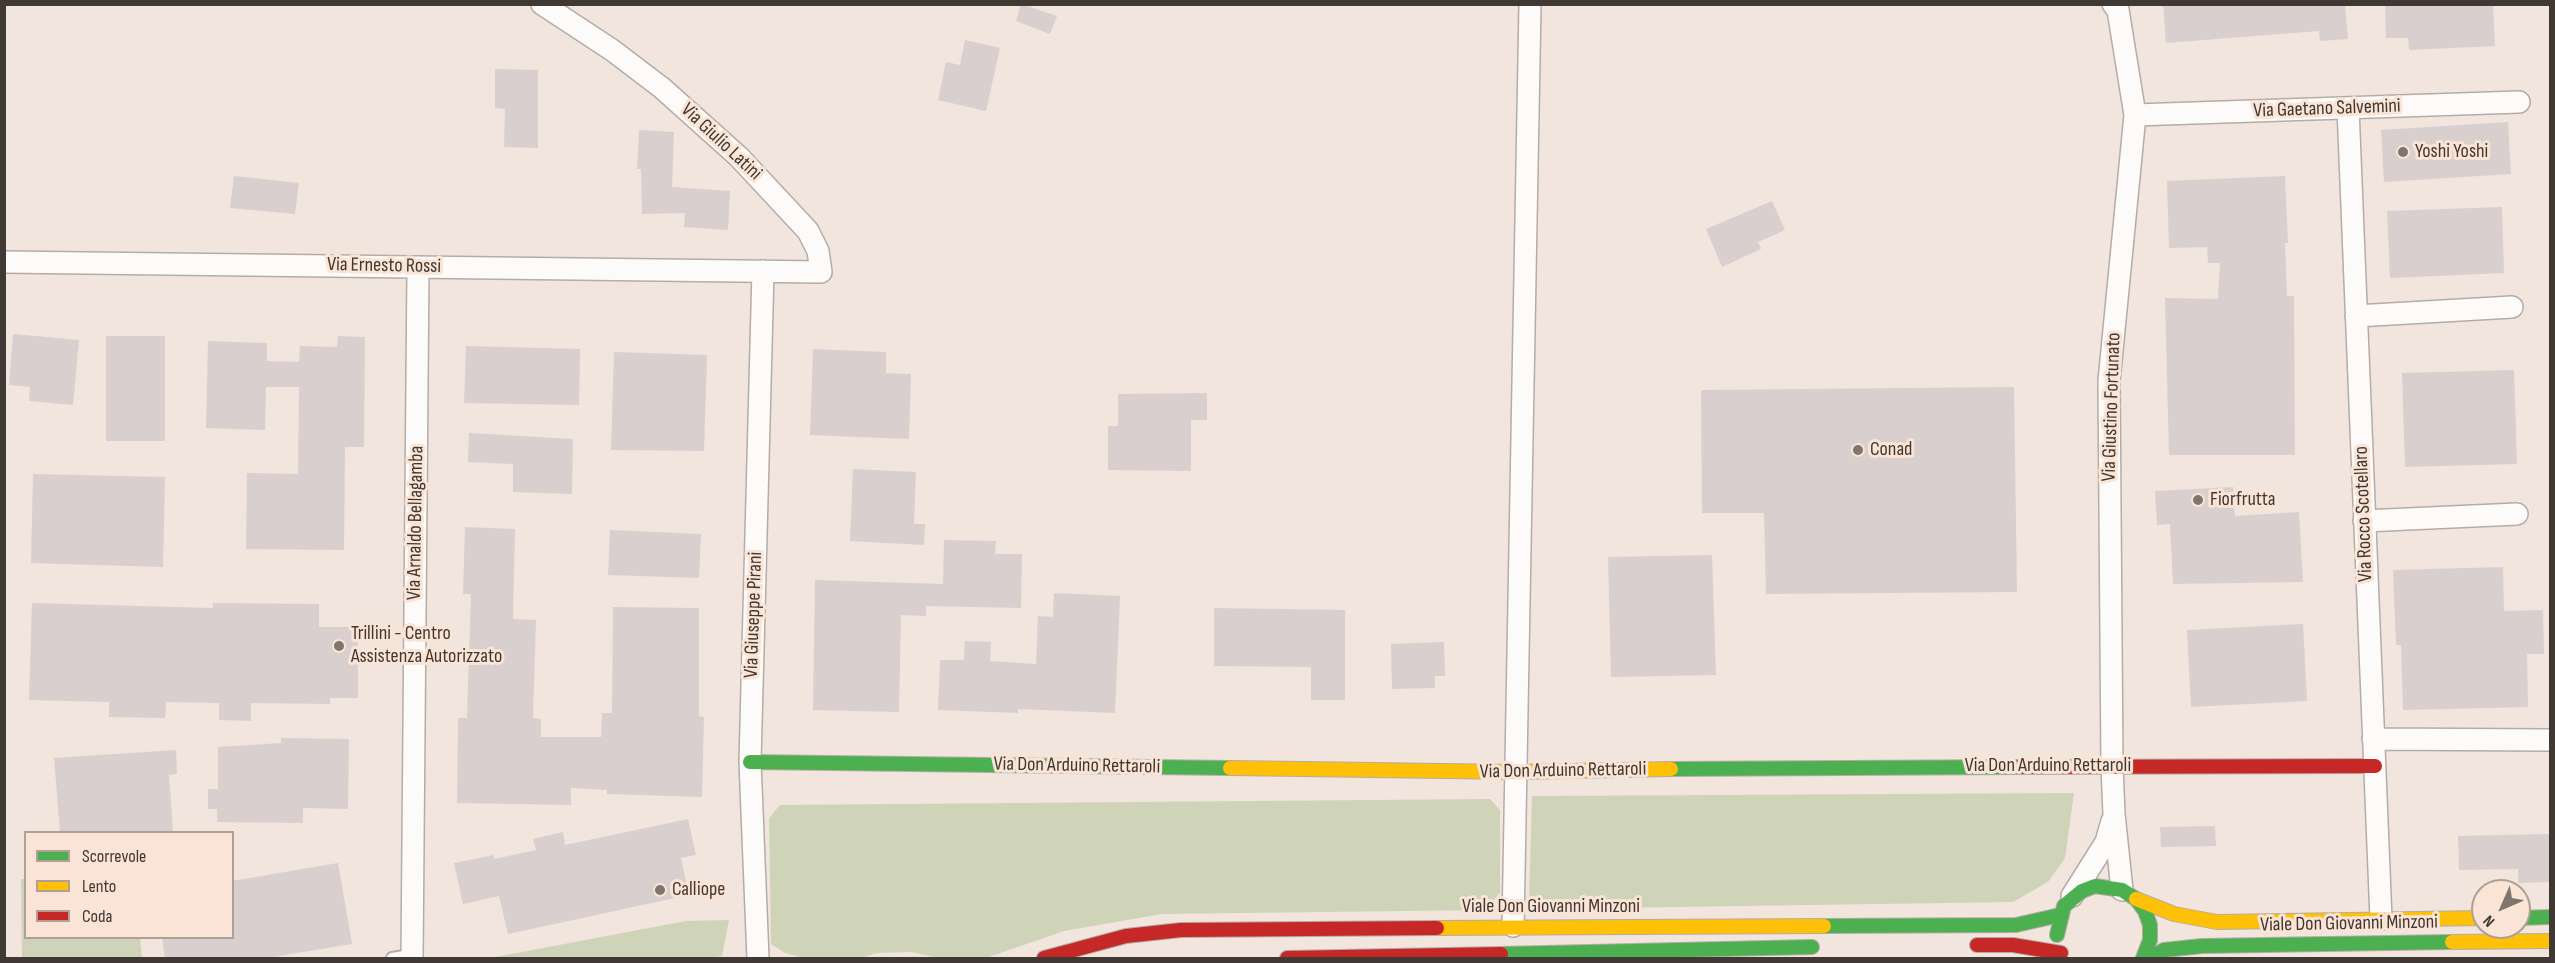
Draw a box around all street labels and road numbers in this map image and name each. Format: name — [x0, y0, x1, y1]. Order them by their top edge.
street label: Via Gaetano Salvemini — [2253, 94, 2401, 124]
street label: Via Giulio Latini — [675, 98, 767, 186]
street label: Via Ernesto Rossi — [327, 253, 441, 279]
street label: Via Giustino Fortunato — [2097, 332, 2127, 482]
street label: Via Arnaldo Bellagamba — [403, 446, 429, 600]
street label: Via Rocco Scotellaro — [2350, 446, 2378, 582]
street label: Via Giuseppe Pirani — [740, 551, 768, 679]
street label: Via Don Arduino Rettaroli — [993, 753, 1161, 779]
street label: Via Don Arduino Rettaroli — [1965, 754, 2131, 778]
street label: Via Don Arduino Rettaroli — [1479, 758, 1647, 784]
street label: Viale Don Giovanni Minzoni — [1462, 895, 1640, 919]
street label: Viale Don Giovanni Minzoni — [2260, 910, 2438, 938]

